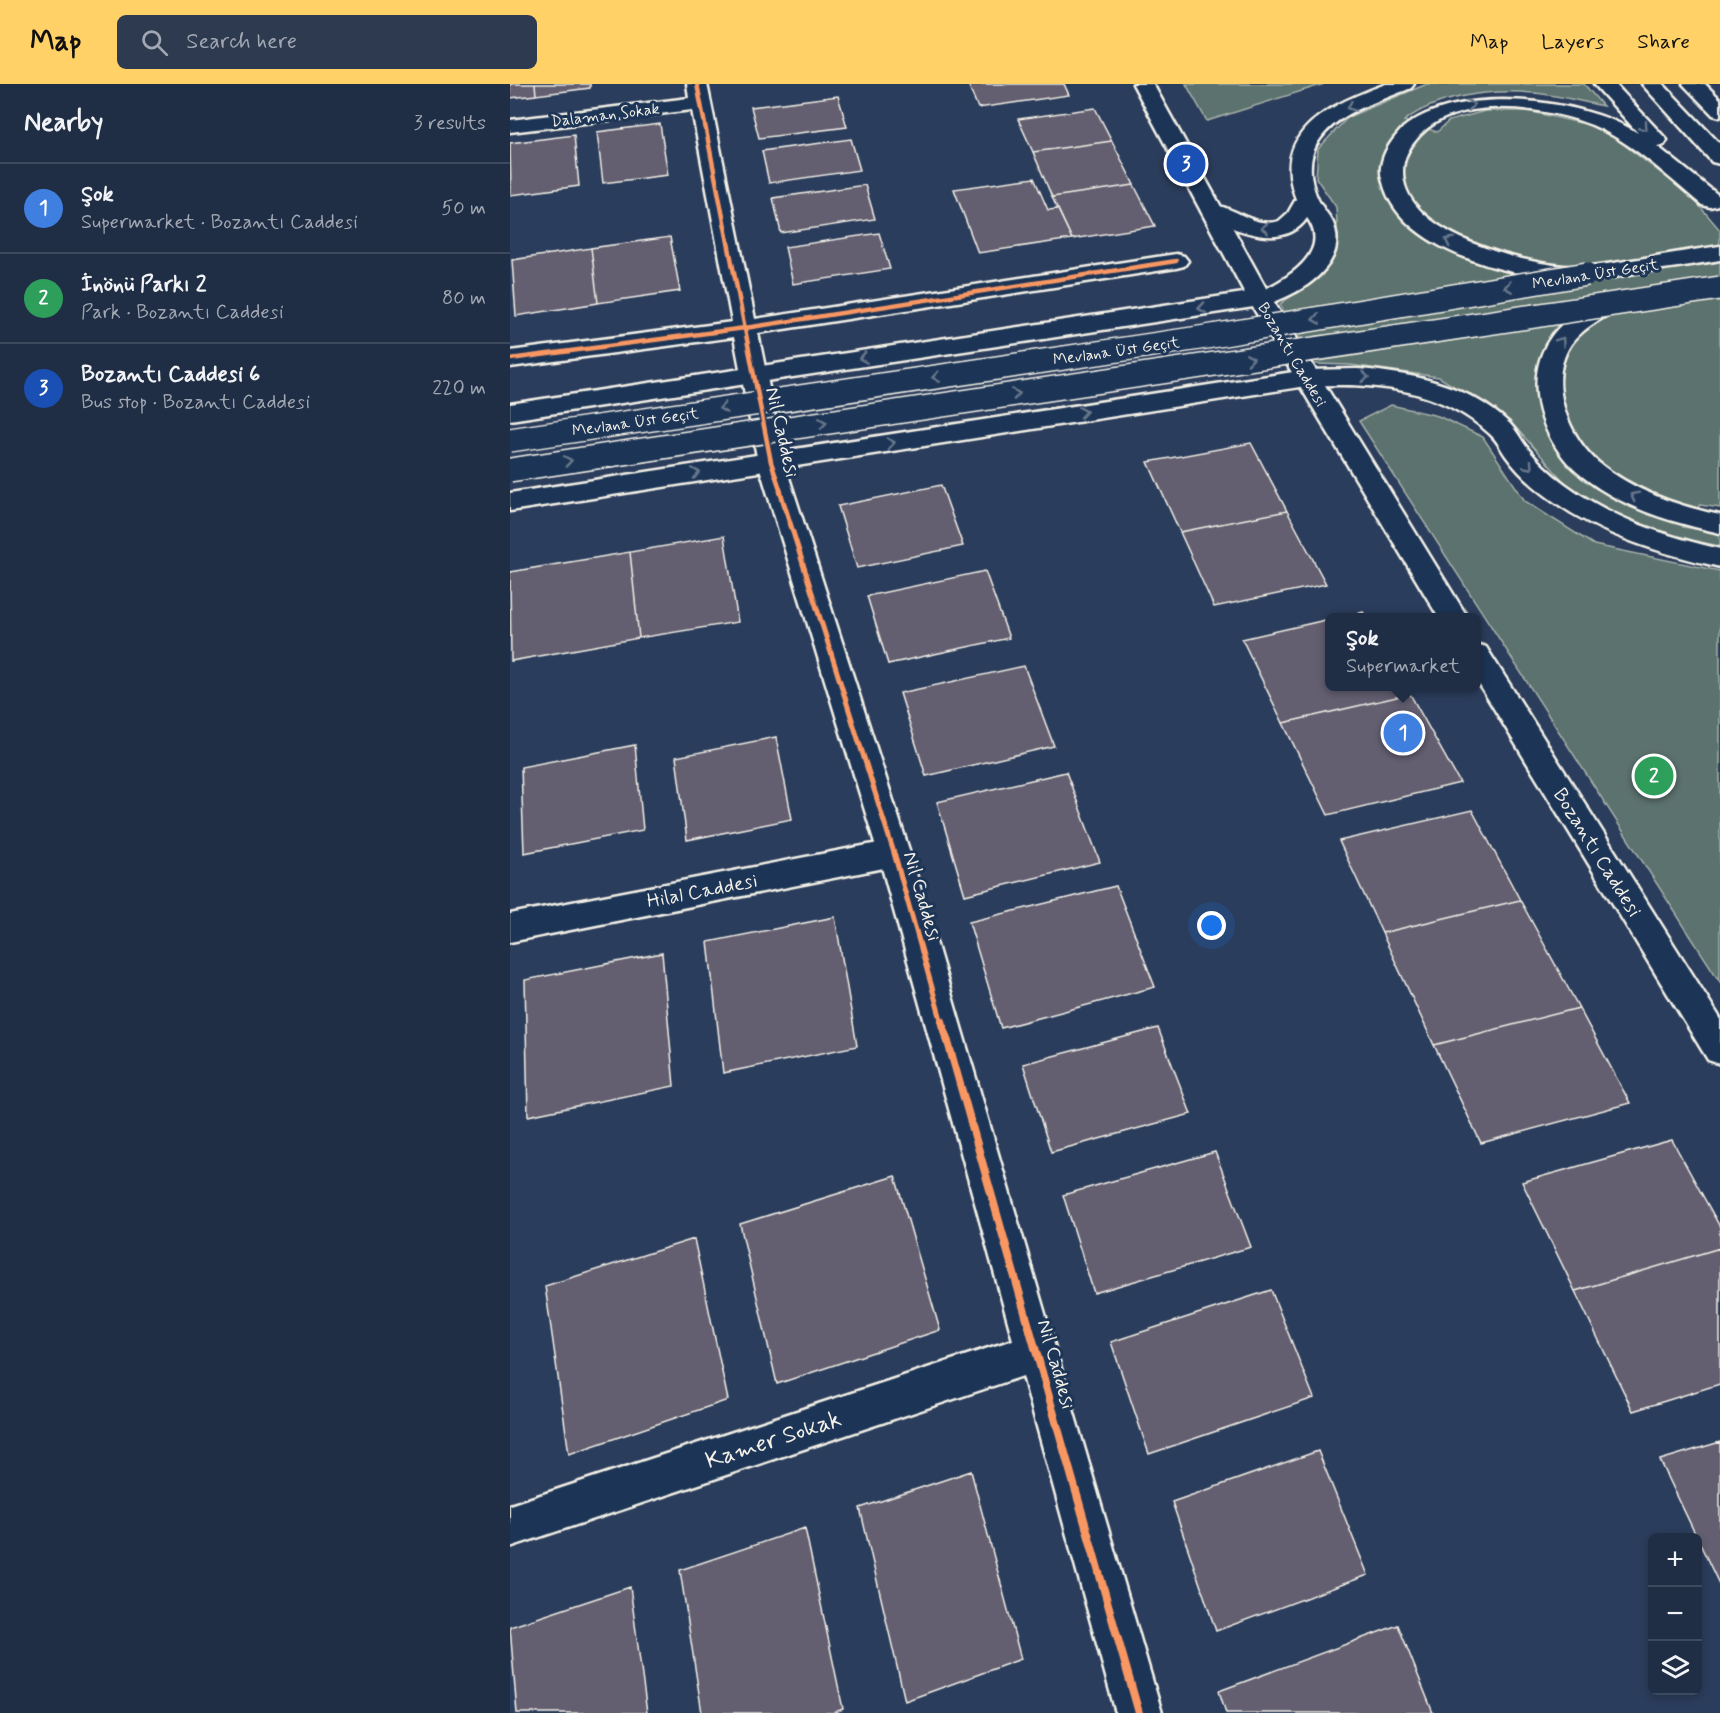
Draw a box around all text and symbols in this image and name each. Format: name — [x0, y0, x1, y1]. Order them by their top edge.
search box — [117, 15, 537, 69]
text: Map — [30, 24, 81, 61]
icon: search — [138, 26, 171, 59]
text: Search here — [186, 28, 297, 56]
text: Map — [1470, 28, 1508, 56]
text: Layers — [1541, 28, 1604, 56]
text: Share — [1637, 28, 1690, 56]
street label: Dalaman Sokak — [550, 98, 661, 133]
one-way arrow — [1466, 99, 1475, 111]
one-way arrow — [1346, 100, 1357, 112]
text: Nearby — [24, 106, 103, 140]
text: 3 results — [414, 110, 486, 137]
one-way arrow — [1637, 120, 1648, 131]
pin: 3 — [1166, 142, 1206, 187]
text: Şok — [81, 181, 114, 209]
text: 1 — [39, 195, 48, 222]
text: 50 m — [441, 195, 486, 222]
text: Supermarket · Bozantı Caddesi — [81, 209, 358, 236]
one-way arrow — [1261, 222, 1270, 235]
one-way arrow — [1445, 237, 1456, 248]
street label: Mevlana Üst Geçit — [1531, 254, 1660, 295]
text: İnönü Parkı 2 — [81, 271, 207, 299]
one-way arrow — [1504, 281, 1513, 293]
text: 2 — [39, 285, 48, 312]
text: 80 m — [442, 285, 486, 312]
text: Park · Bozantı Caddesi — [81, 299, 284, 326]
street label: Bozantı Caddesi — [1252, 299, 1331, 411]
one-way arrow — [1197, 301, 1206, 313]
one-way arrow — [1311, 312, 1320, 324]
street label: Mevlana Üst Geçit — [1052, 332, 1181, 371]
one-way arrow — [1554, 336, 1565, 347]
one-way arrow — [859, 352, 868, 364]
one-way arrow — [1246, 353, 1255, 365]
text: Bozantı Caddesi 6 — [81, 361, 260, 389]
one-way arrow — [932, 370, 941, 382]
one-way arrow — [1360, 370, 1369, 383]
text: 3 — [39, 375, 48, 402]
text: 220 m — [432, 375, 486, 402]
street label: Nil Caddesi — [758, 385, 805, 480]
one-way arrow — [1010, 388, 1020, 401]
text: Bus stop · Bozantı Caddesi — [81, 389, 310, 416]
one-way arrow — [718, 402, 727, 414]
street label: Mevlana Üst Geçit — [571, 403, 700, 442]
one-way arrow — [1078, 406, 1088, 419]
one-way arrow — [818, 417, 828, 429]
one-way arrow — [886, 437, 895, 449]
one-way arrow — [563, 456, 572, 468]
one-way arrow — [1522, 459, 1533, 470]
one-way arrow — [691, 468, 701, 480]
one-way arrow — [1629, 491, 1640, 503]
popup — [1325, 613, 1481, 691]
text: Şok — [1346, 625, 1379, 653]
text: Supermarket — [1346, 653, 1460, 680]
pin: 1 — [1384, 710, 1422, 756]
pin: 2 — [1634, 754, 1674, 798]
street label: Bozantı Caddesi — [1546, 783, 1647, 922]
street label: Nil Caddesi — [896, 849, 947, 944]
street label: Hilal Caddesi — [645, 868, 760, 915]
your location — [1197, 911, 1226, 940]
street label: Nil Caddesi — [1030, 1317, 1081, 1412]
street label: Kamer Sokak — [702, 1404, 845, 1477]
map controls — [1648, 1533, 1702, 1695]
button: + — [1648, 1533, 1702, 1587]
button: − — [1648, 1587, 1702, 1641]
button: layers — [1648, 1641, 1702, 1695]

